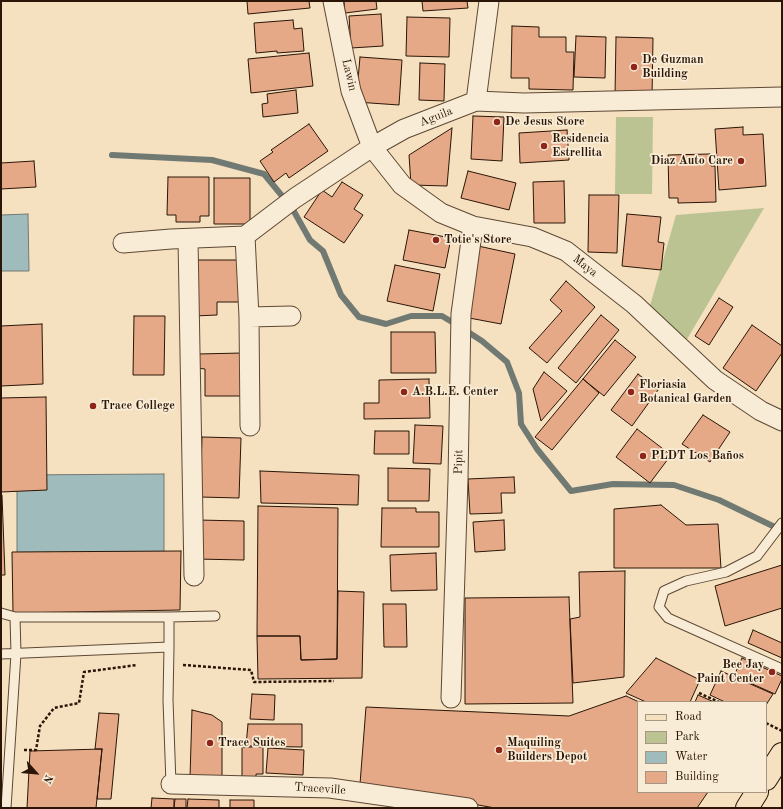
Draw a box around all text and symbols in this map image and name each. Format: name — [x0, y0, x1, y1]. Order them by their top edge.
place label: De Guzman Building — [642, 53, 704, 81]
street label: Lawin — [338, 57, 360, 93]
marker: De Guzman Building — [629, 62, 639, 72]
street label: Aguila — [417, 104, 455, 130]
place label: De Jesus Store — [505, 115, 585, 129]
marker: De Jesus Store — [492, 117, 502, 127]
place label: Residencia Estrellita — [552, 132, 609, 160]
marker: Residencia Estrellita — [539, 141, 549, 151]
place label: Diaz Auto Care — [651, 154, 733, 168]
marker: Diaz Auto Care — [736, 156, 746, 166]
place label: Totie's Store — [444, 233, 512, 247]
marker: Totie's Store — [431, 235, 441, 245]
street label: Maya — [570, 252, 600, 280]
place label: Floriasia Botanical Garden — [639, 378, 732, 406]
place label: A.B.L.E. Center — [412, 385, 498, 399]
marker: A.B.L.E. Center — [399, 387, 409, 397]
marker: Floriasia Botanical Garden — [626, 387, 636, 397]
place label: Trace College — [101, 399, 175, 413]
marker: Trace College — [88, 401, 98, 411]
street label: Pipit — [452, 449, 466, 475]
place label: PLDT Los Baños — [651, 449, 744, 463]
marker: PLDT Los Baños — [638, 451, 648, 461]
place label: Bee Jay Paint Center — [697, 658, 764, 686]
marker: Bee Jay Paint Center — [767, 667, 777, 677]
legend — [637, 701, 767, 793]
text: Road — [675, 711, 702, 723]
text: Park — [675, 731, 700, 743]
place label: Trace Suites — [218, 736, 285, 750]
place label: Maquiling Builders Depot — [507, 736, 587, 764]
marker: Trace Suites — [205, 738, 215, 748]
marker: Maquiling Builders Depot — [494, 745, 504, 755]
text: Water — [675, 751, 707, 763]
north arrow — [16, 753, 56, 793]
text: Building — [675, 771, 719, 783]
text: N — [40, 772, 54, 785]
street label: Traceville — [294, 780, 346, 798]

